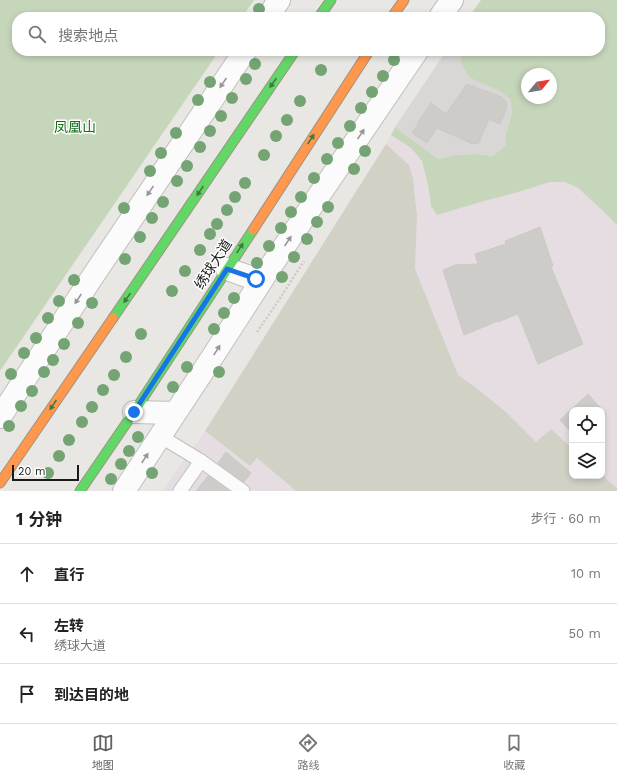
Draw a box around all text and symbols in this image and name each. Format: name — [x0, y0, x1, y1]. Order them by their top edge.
search box — [12, 12, 605, 56]
icon: search — [26, 23, 48, 45]
text: 搜索地点 — [58, 27, 118, 45]
north arrow — [521, 68, 557, 104]
one-way arrow — [219, 78, 227, 89]
one-way arrow — [269, 78, 277, 88]
park label: 凤凰山 — [54, 119, 96, 135]
one-way arrow — [357, 128, 365, 139]
one-way arrow — [308, 133, 315, 145]
one-way arrow — [147, 185, 154, 197]
one-way arrow — [196, 185, 204, 196]
street label: 绣球大道 — [191, 236, 235, 292]
one-way arrow — [284, 236, 292, 246]
one-way arrow — [237, 242, 244, 254]
route start — [247, 270, 265, 288]
one-way arrow — [123, 293, 131, 303]
one-way arrow — [74, 294, 82, 304]
one-way arrow — [213, 345, 221, 355]
one-way arrow — [49, 400, 57, 410]
route end — [125, 403, 143, 421]
map controls — [569, 407, 605, 479]
button: locate — [569, 407, 605, 443]
button: layers — [569, 443, 605, 479]
one-way arrow — [141, 453, 149, 464]
scale bar — [12, 463, 79, 482]
text: 20 m — [18, 465, 46, 478]
text: 1 分钟 — [16, 509, 62, 529]
text: 步行 · 60 m — [530, 511, 601, 526]
icon: ahead — [16, 563, 38, 585]
text: 直行 — [54, 566, 84, 584]
text: 10 m — [571, 566, 601, 581]
text: 左转 — [54, 617, 84, 635]
icon: left — [16, 623, 38, 645]
text: 50 m — [569, 626, 601, 641]
text: 绣球大道 — [54, 638, 106, 653]
icon: arrive — [16, 683, 38, 705]
text: 到达目的地 — [54, 686, 129, 704]
tab: 地图 — [92, 732, 114, 772]
tab: 路线 — [297, 732, 319, 772]
tab: 收藏 — [503, 732, 525, 772]

